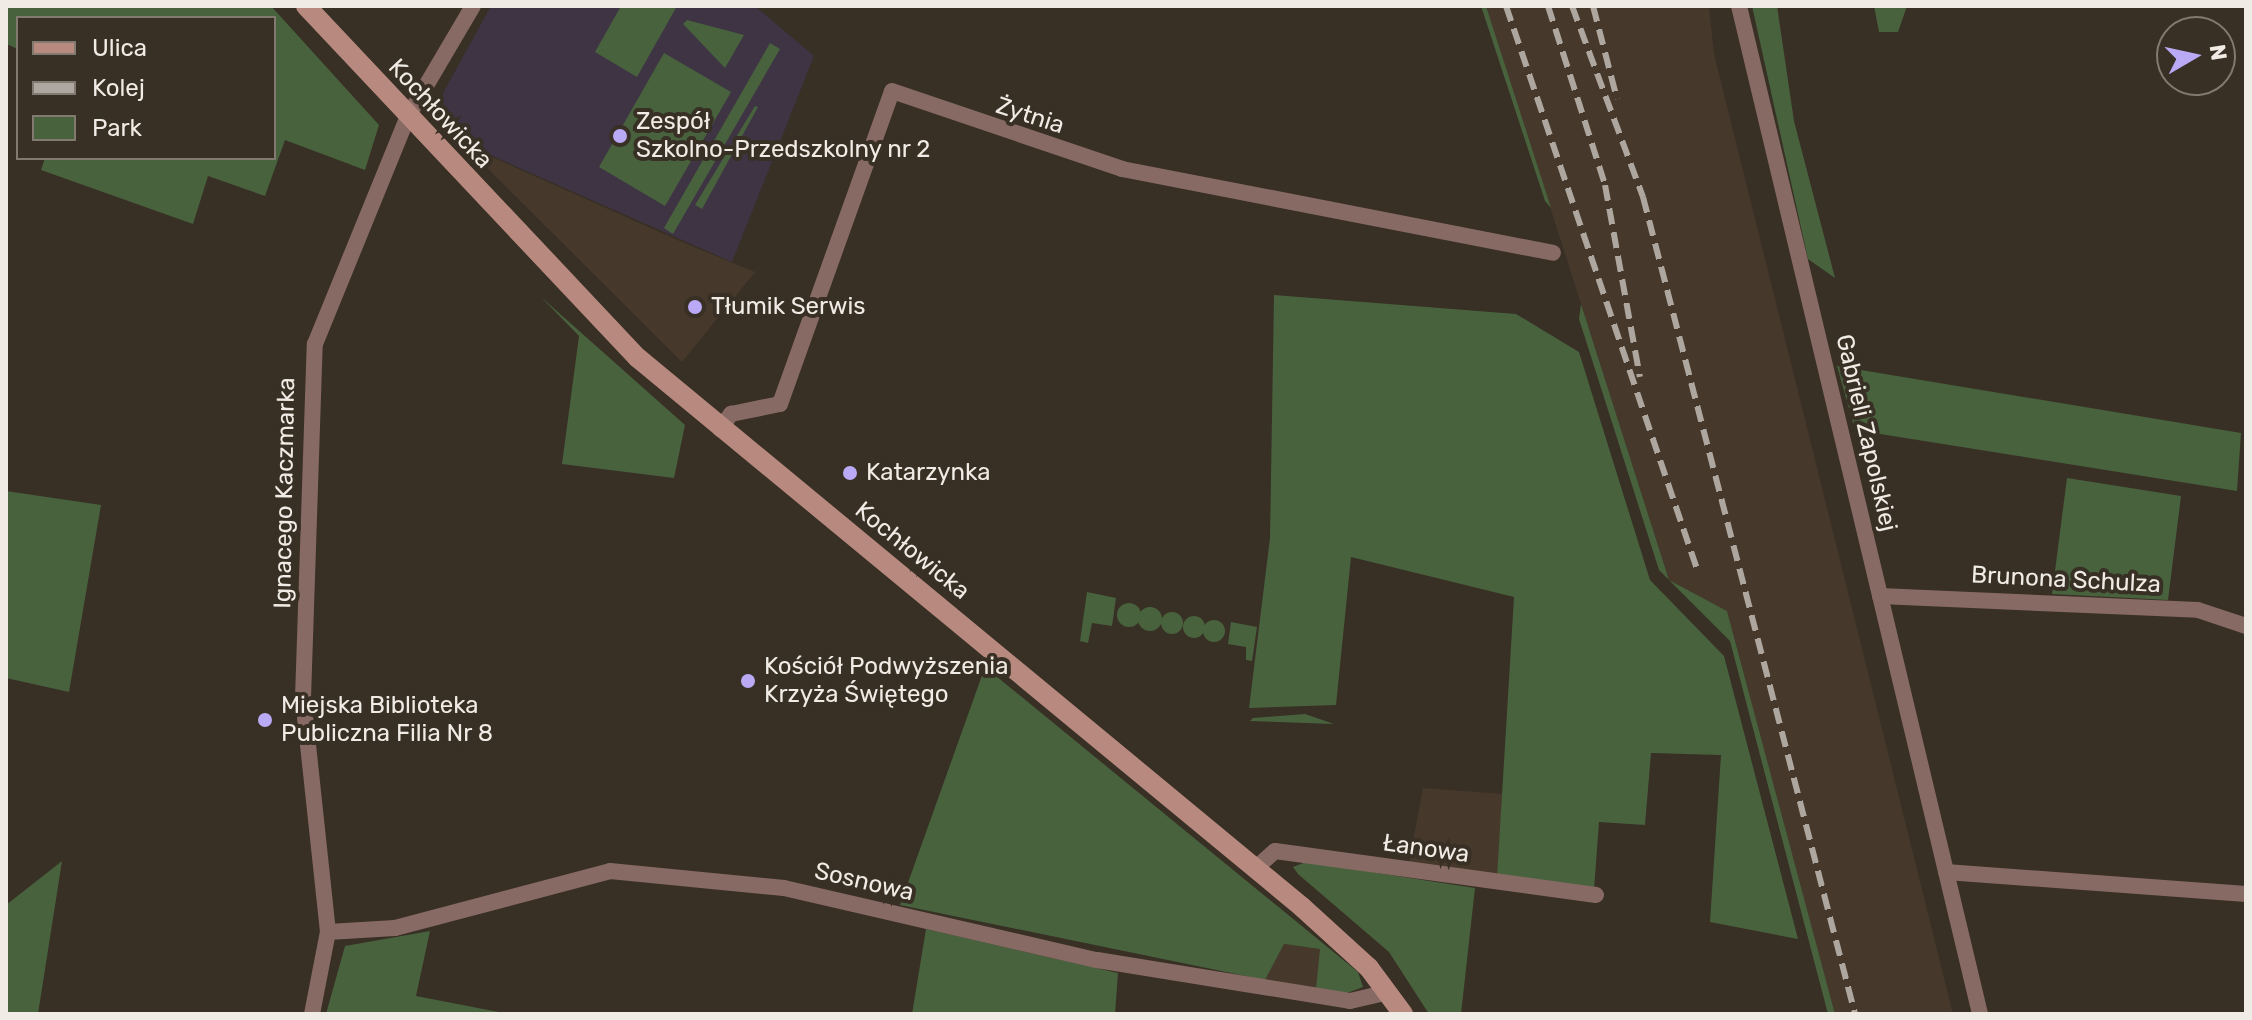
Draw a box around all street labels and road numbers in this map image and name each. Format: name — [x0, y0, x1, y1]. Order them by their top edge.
street label: Kochłowicka — [382, 53, 498, 175]
street label: Żytnia — [992, 91, 1068, 141]
street label: Gabrieli Zapolskiej — [1829, 332, 1903, 534]
street label: Ignacego Kaczmarka — [269, 377, 301, 609]
street label: Kochłowicka — [849, 496, 975, 606]
street label: Brunona Schulza — [1970, 561, 2162, 599]
street label: Łanowa — [1381, 829, 1471, 869]
street label: Sosnowa — [812, 857, 916, 907]

